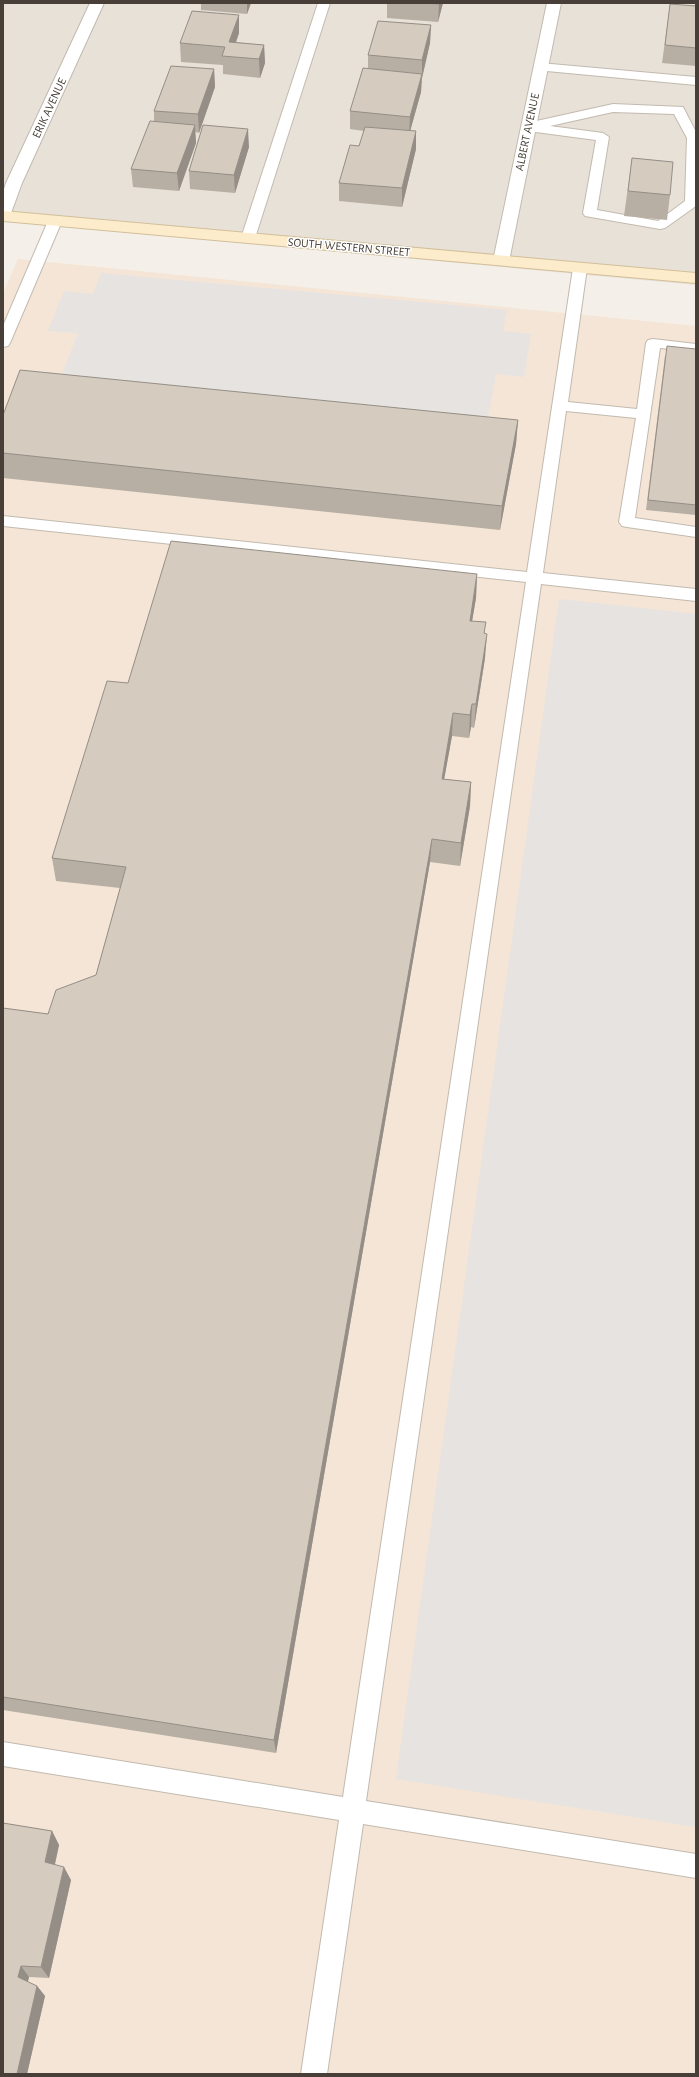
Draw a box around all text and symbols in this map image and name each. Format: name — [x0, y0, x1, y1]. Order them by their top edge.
street label: ERIK AVENUE — [30, 76, 68, 140]
street label: ALBERT AVENUE — [513, 92, 541, 172]
street label: SOUTH WESTERN STREET — [287, 236, 411, 258]

